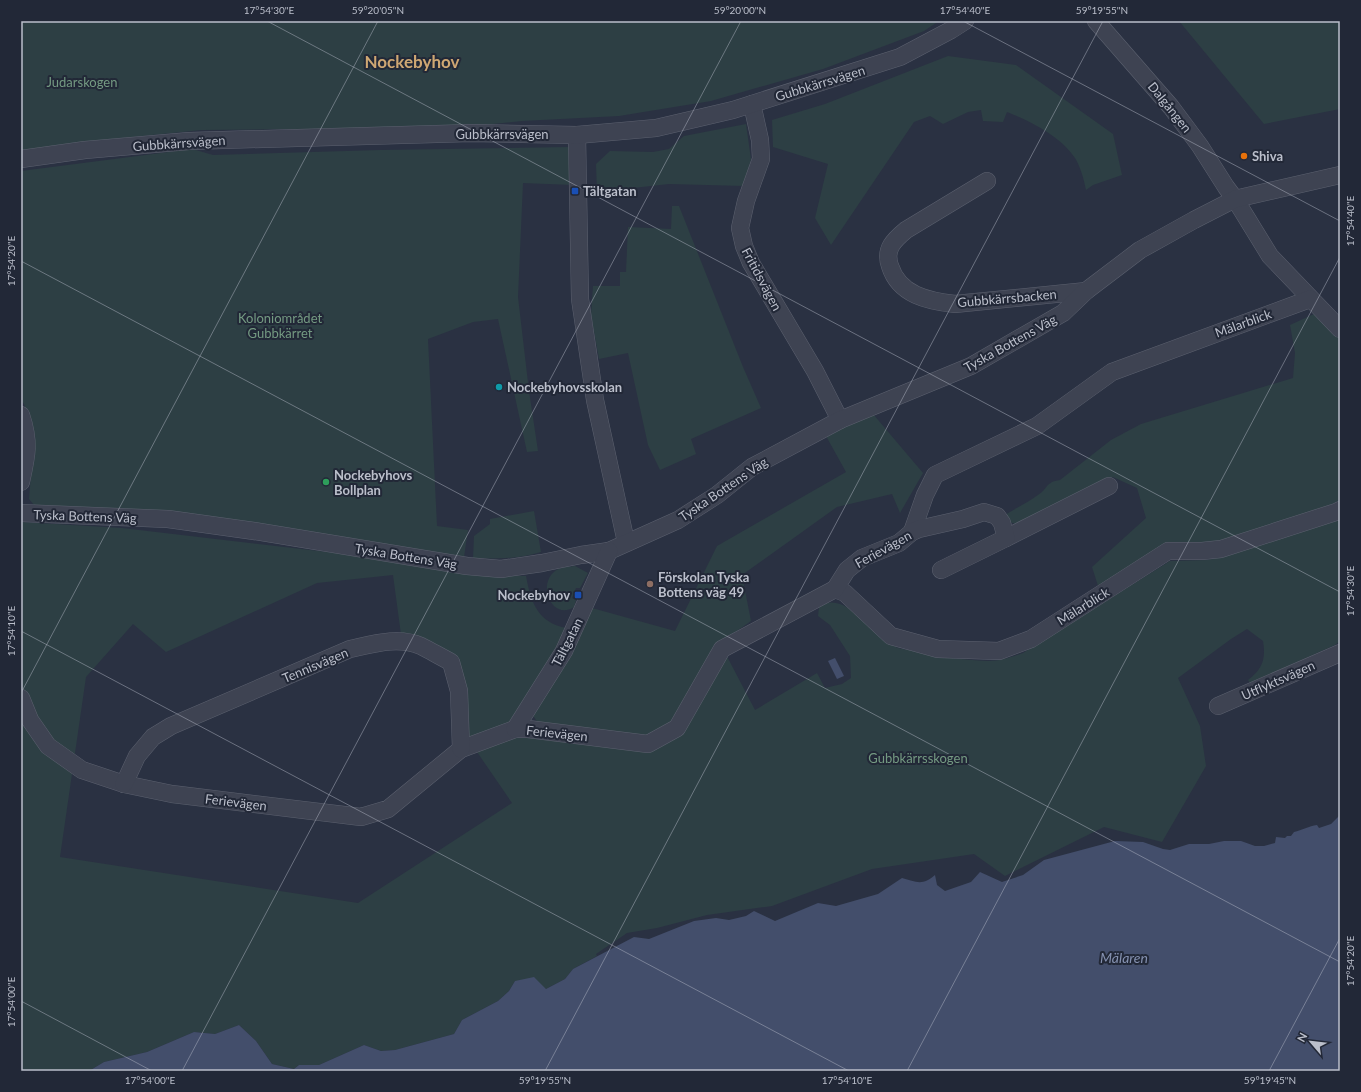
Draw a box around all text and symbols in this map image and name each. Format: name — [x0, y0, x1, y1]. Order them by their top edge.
text: 17°54'30"E — [244, 4, 294, 16]
text: 59°20'05"N — [352, 4, 404, 16]
text: 59°20'00"N — [714, 4, 766, 16]
text: 17°54'40"E — [940, 4, 990, 16]
text: 59°19'55"N — [1076, 4, 1128, 16]
district label: Nockebyhov — [365, 51, 459, 72]
street label: Gubbkärrsvägen — [773, 62, 867, 104]
park label: Judarskogen — [47, 74, 117, 90]
street label: Dalgången — [1145, 78, 1195, 136]
street label: Gubbkärrsvägen — [455, 126, 549, 142]
street label: Gubbkärrsvägen — [132, 132, 226, 154]
place label: Shiva — [1252, 148, 1283, 164]
marker: Shiva — [1239, 151, 1249, 161]
place label: Tältgatan — [583, 183, 637, 199]
marker: Tältgatan — [570, 186, 580, 196]
text: 17°54'40"E — [1344, 196, 1356, 246]
text: 17°54'20"E — [5, 236, 17, 286]
street label: Fritidsvägen — [739, 245, 785, 313]
street label: Gubbkärrsbacken — [957, 286, 1057, 310]
street label: Mälarblick — [1213, 305, 1274, 341]
park label: Koloniområdet Gubbkärret — [238, 310, 322, 341]
street label: Tyska Bottens Väg — [961, 311, 1059, 375]
place label: Nockebyhovsskolan — [507, 379, 622, 395]
marker: Nockebyhovsskolan — [494, 382, 504, 392]
street label: Tyska Bottens Väg — [676, 453, 771, 525]
place label: Nockebyhovs Bollplan — [334, 467, 412, 498]
marker: Nockebyhovs Bollplan — [321, 477, 331, 487]
street label: Tyska Bottens Väg — [33, 506, 137, 526]
street label: Ferievägen — [852, 527, 914, 571]
street label: Tyska Bottens Väg — [354, 540, 459, 572]
text: 17°54'30"E — [1344, 566, 1356, 616]
place label: Förskolan Tyska Bottens väg 49 — [658, 569, 749, 600]
marker: Förskolan Tyska Bottens väg 49 — [645, 579, 655, 589]
street label: Mälarblick — [1054, 583, 1113, 628]
place label: Nockebyhov — [497, 587, 570, 603]
marker: Nockebyhov — [573, 590, 583, 600]
text: 17°54'10"E — [5, 606, 17, 656]
street label: Tältgatan — [548, 615, 586, 669]
street label: Tennisvägen — [280, 644, 350, 686]
street label: Utflyktsvägen — [1239, 657, 1317, 703]
street label: Ferievägen — [525, 722, 589, 744]
park label: Gubbkärrsskogen — [868, 750, 968, 766]
street label: Ferievägen — [204, 790, 268, 814]
text: 17°54'20"E — [1344, 936, 1356, 986]
water label: Mälaren — [1100, 949, 1148, 966]
text: 17°54'00"E — [5, 977, 17, 1027]
north arrow — [1291, 1022, 1331, 1062]
text: N — [1294, 1030, 1309, 1044]
text: 17°54'00"E — [125, 1074, 175, 1086]
text: 59°19'55"N — [519, 1074, 571, 1086]
text: 17°54'10"E — [822, 1074, 872, 1086]
text: 59°19'45"N — [1244, 1074, 1296, 1086]

